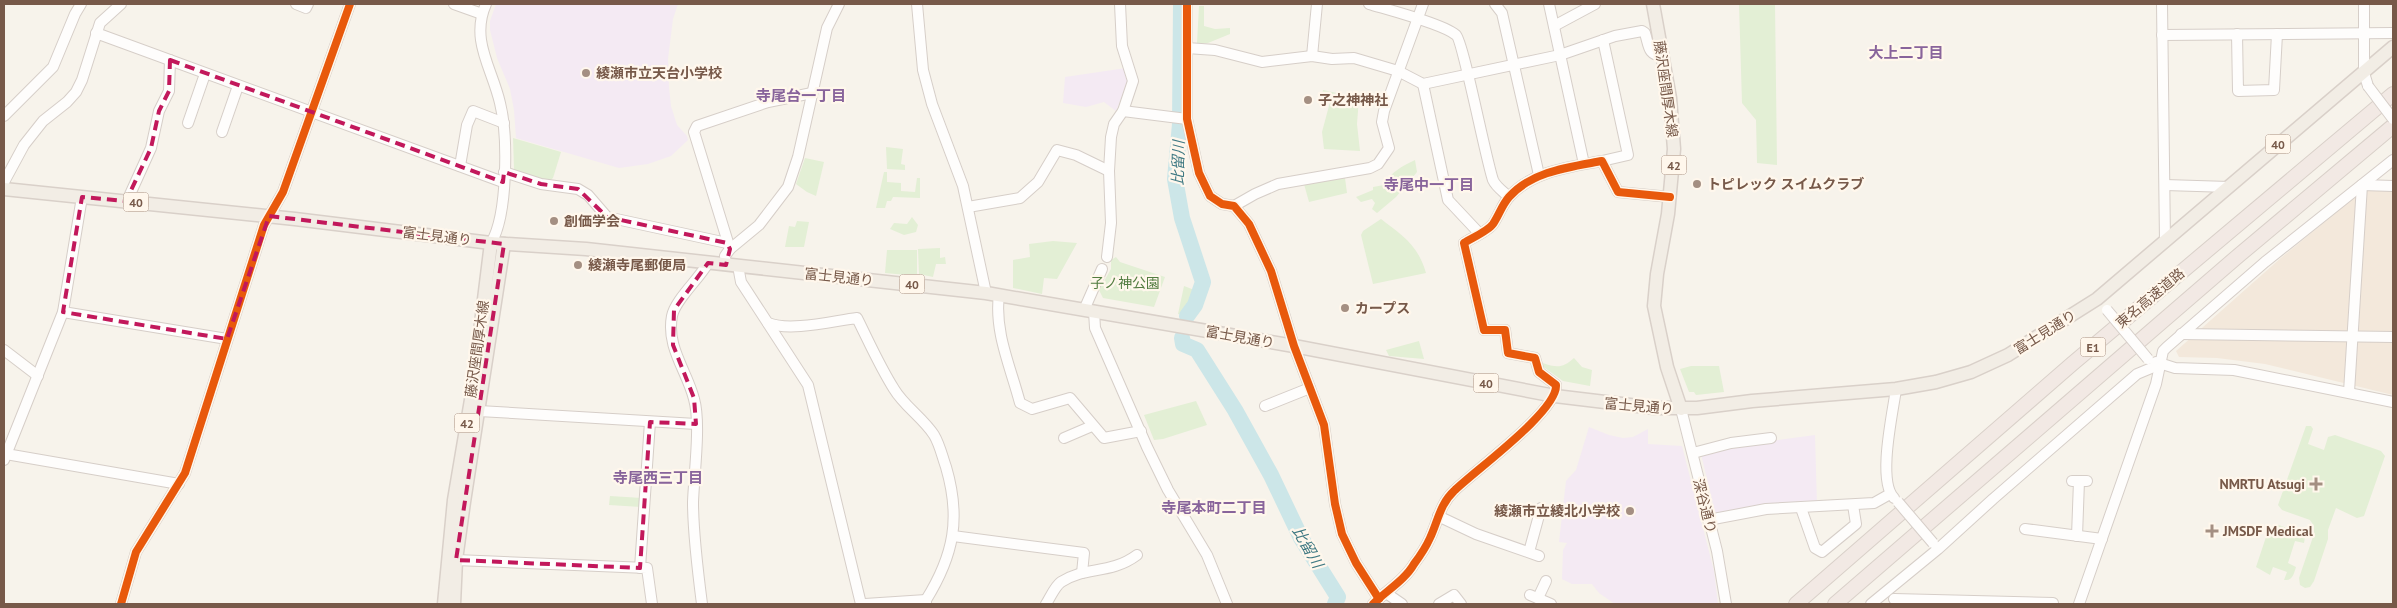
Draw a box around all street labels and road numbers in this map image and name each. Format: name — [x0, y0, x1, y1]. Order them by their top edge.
street label: 藤沢座間厚木線 — [1650, 39, 1682, 139]
road number: 40 — [2266, 134, 2290, 154]
road number: 42 — [1662, 156, 1686, 174]
road number: 40 — [124, 192, 148, 212]
street label: 富士見通り — [401, 223, 473, 249]
street label: 富士見通り — [803, 264, 875, 290]
street label: 東名高速道路 — [2112, 264, 2188, 332]
road number: 40 — [900, 274, 924, 294]
street label: 藤沢座間厚木線 — [461, 299, 493, 399]
street label: 富士見通り — [2011, 306, 2079, 358]
street label: 富士見通り — [1204, 322, 1276, 352]
road number: E1 — [2080, 338, 2106, 357]
road number: 40 — [1474, 373, 1498, 392]
street label: 富士見通り — [1603, 394, 1675, 418]
road number: 42 — [454, 413, 480, 432]
street label: 深谷通り — [1689, 477, 1721, 535]

